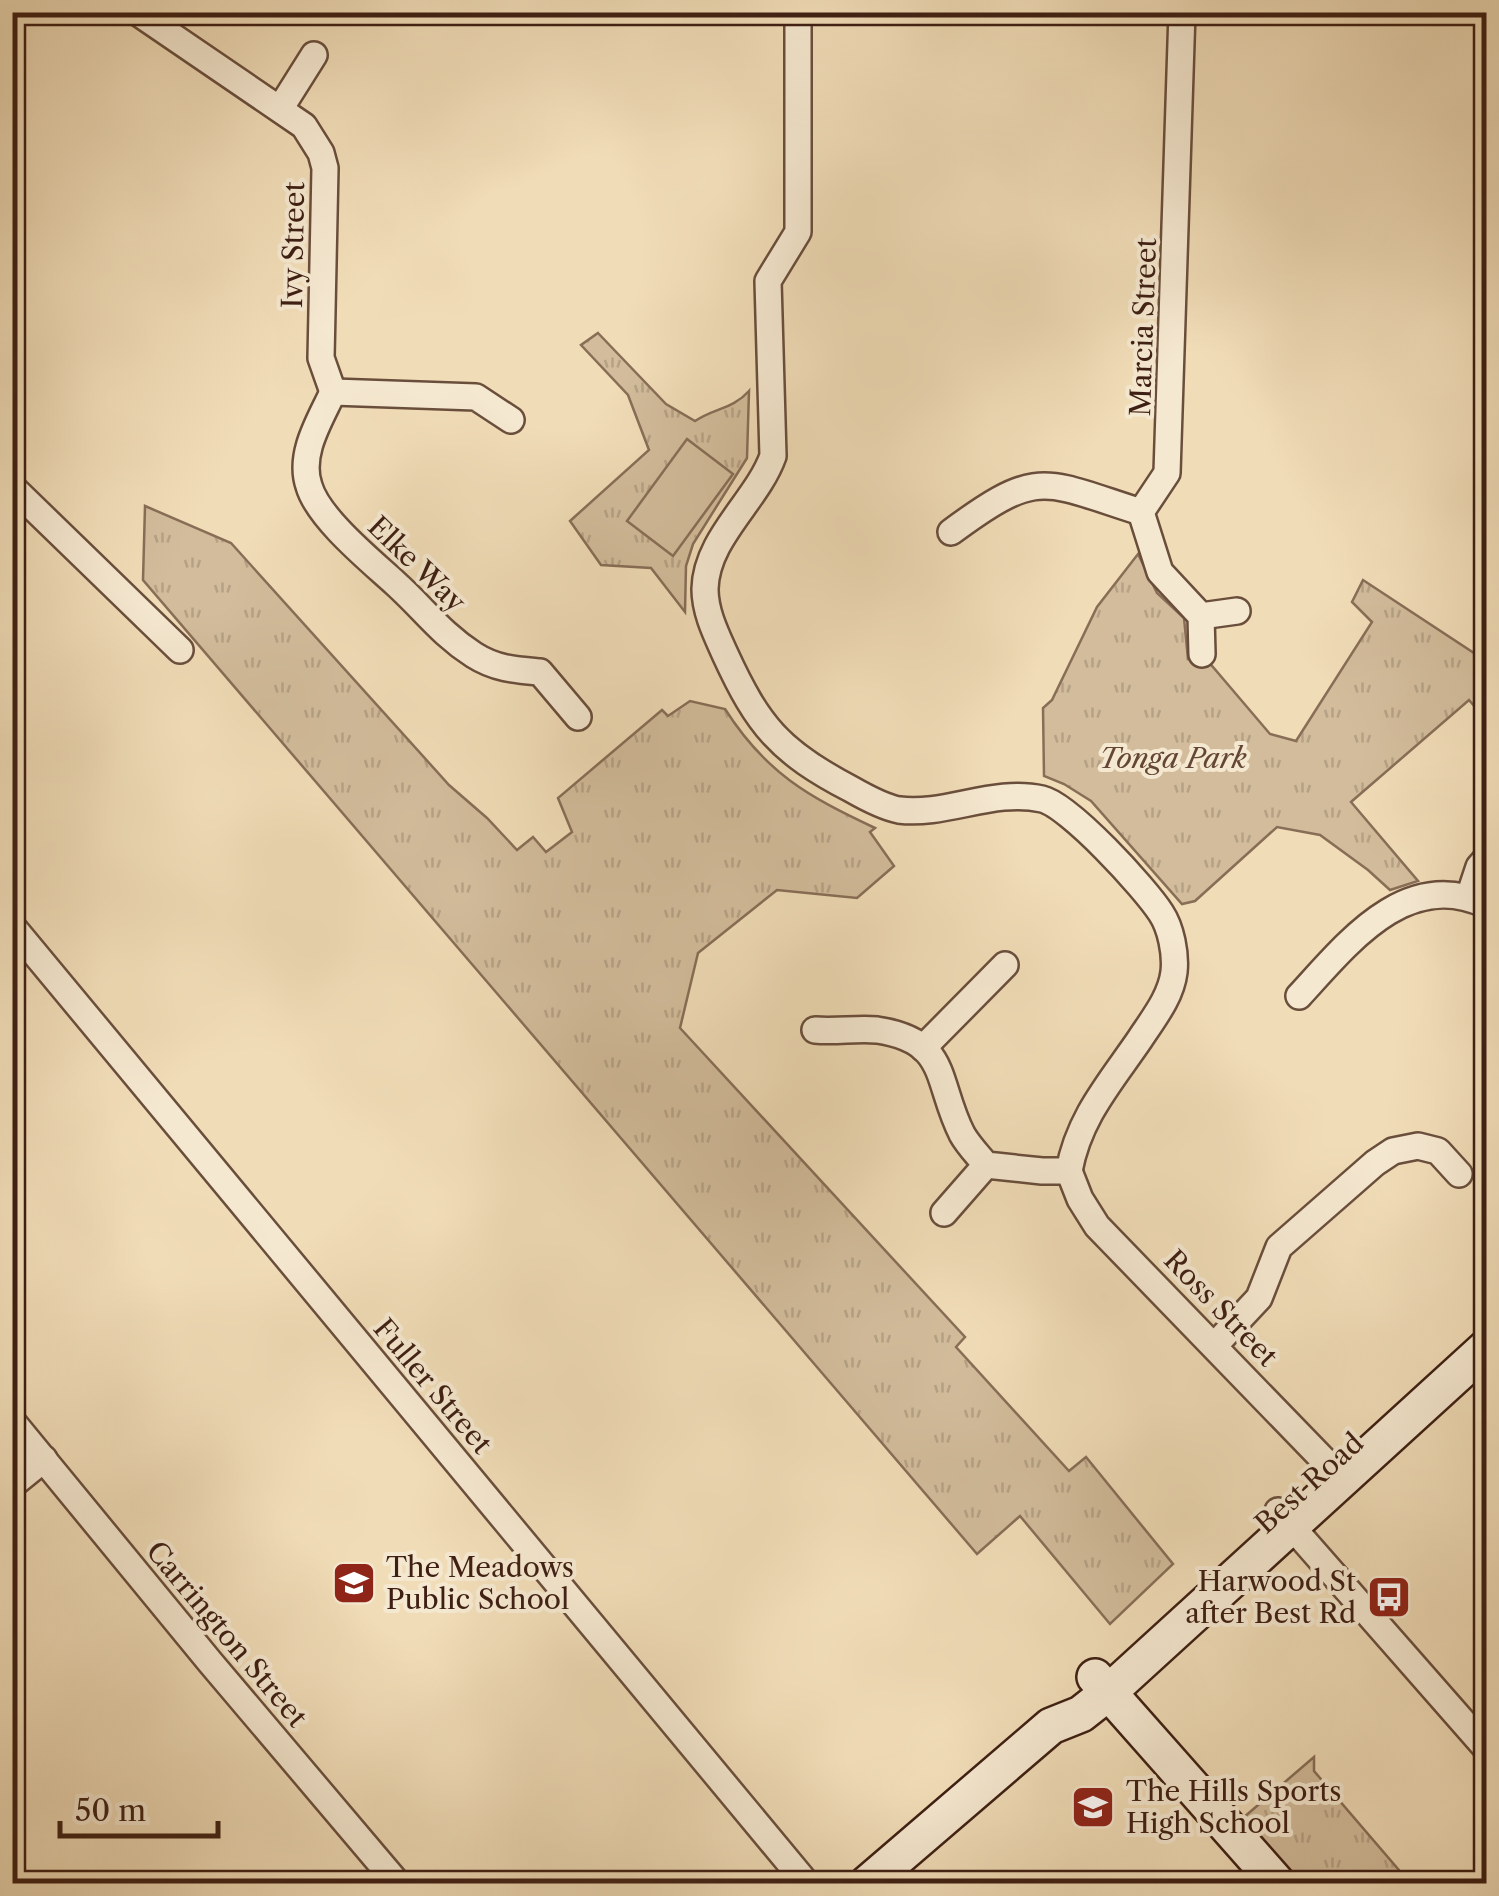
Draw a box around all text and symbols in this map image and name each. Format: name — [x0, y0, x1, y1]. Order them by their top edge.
street label: Ivy Street — [275, 181, 311, 309]
street label: Marcia Street — [1123, 237, 1163, 417]
street label: Elke Way — [361, 509, 473, 619]
park label: Tonga Park — [1099, 741, 1247, 775]
street label: Ross Street — [1157, 1243, 1285, 1373]
street label: Fuller Street — [367, 1312, 499, 1460]
street label: Best Road — [1248, 1426, 1370, 1540]
street label: Carrington Street — [139, 1534, 315, 1734]
place label: The Meadows Public School — [386, 1550, 574, 1616]
school or university icon: The Meadows Public School — [331, 1560, 377, 1606]
place label: Harwood St after Best Rd — [1185, 1564, 1356, 1630]
bus stop icon: Harwood St after Best Rd — [1366, 1574, 1412, 1620]
place label: The Hills Sports High School — [1126, 1774, 1341, 1840]
scale bar — [60, 1776, 218, 1838]
school or university icon: The Hills Sports High School — [1070, 1784, 1116, 1830]
text: 50 m — [75, 1792, 146, 1829]

